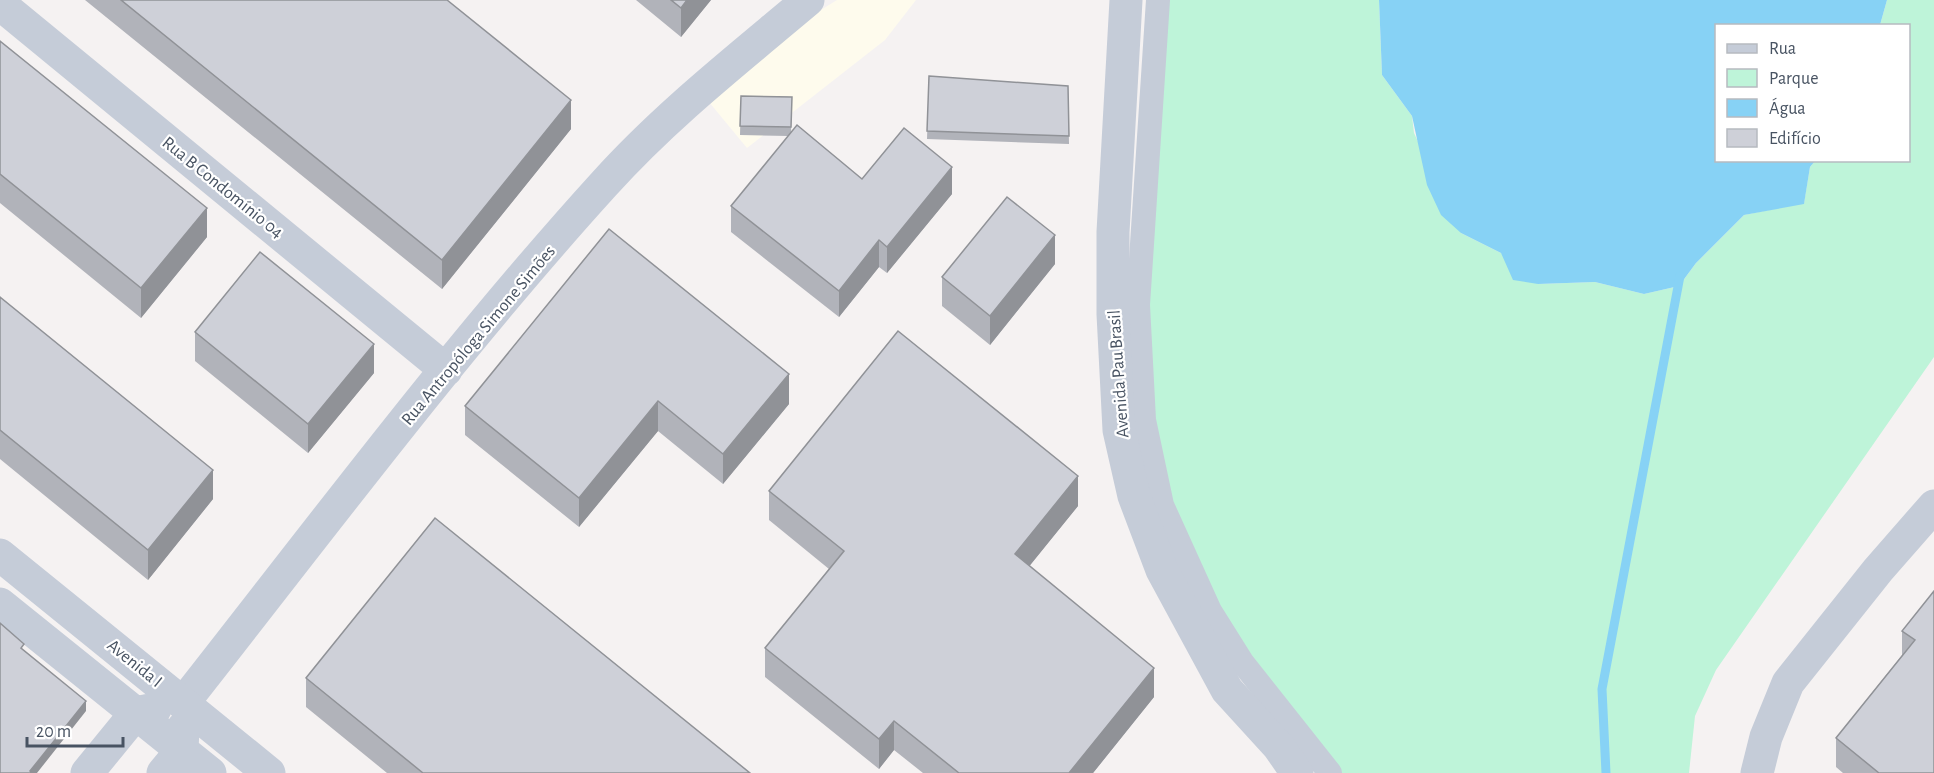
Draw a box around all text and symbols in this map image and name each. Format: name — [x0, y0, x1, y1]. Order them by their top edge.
legend — [1715, 24, 1910, 162]
text: Rua — [1769, 40, 1796, 58]
text: Parque — [1769, 70, 1818, 88]
text: Água — [1769, 97, 1806, 118]
text: Edifício — [1769, 130, 1821, 148]
street label: Rua B Condomínio 04 — [158, 134, 287, 242]
street label: Rua Antropóloga Simone Simões — [398, 242, 559, 429]
street label: Avenida Pau Brasil — [1106, 309, 1132, 439]
street label: Avenida I — [104, 636, 165, 691]
scale bar — [27, 710, 123, 748]
text: 20 m — [36, 723, 71, 741]

